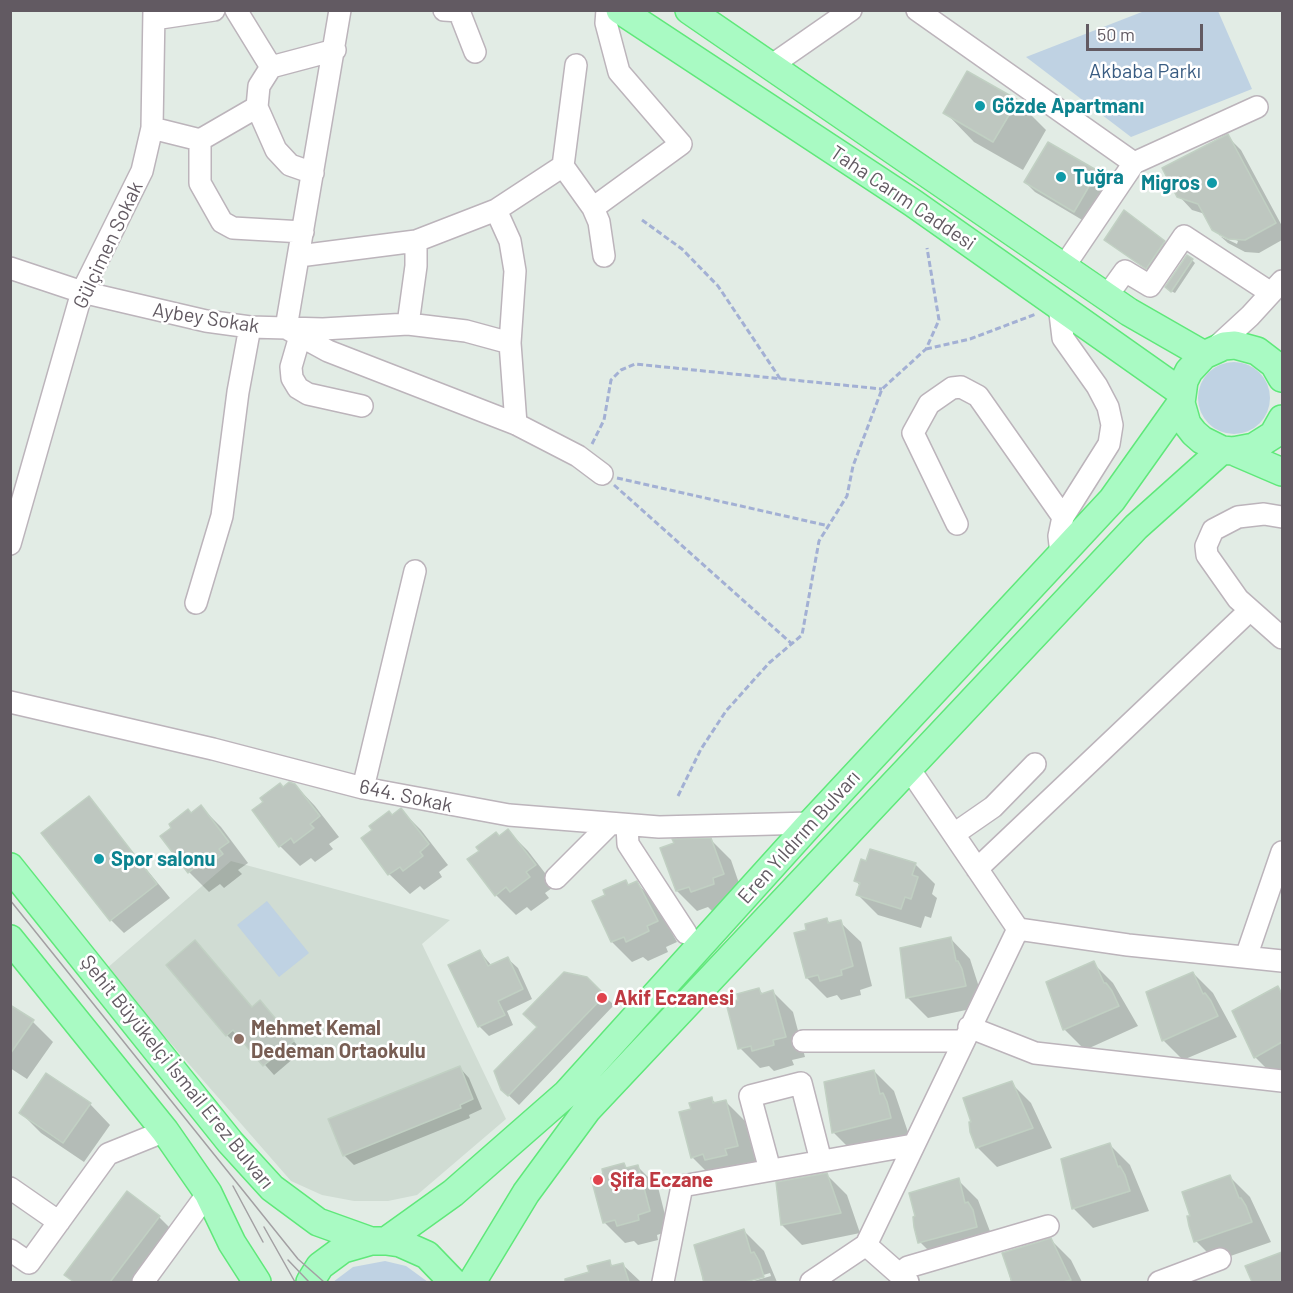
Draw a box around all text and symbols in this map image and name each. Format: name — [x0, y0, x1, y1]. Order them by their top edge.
scale bar — [1089, 12, 1206, 50]
text: 50 m — [1097, 23, 1135, 45]
park label: Akbaba Parkı — [1089, 59, 1201, 83]
place label: Gözde Apartmanı — [992, 94, 1144, 118]
marker: Gözde Apartmanı — [973, 99, 987, 113]
street label: Taha Carım Caddesi — [826, 141, 980, 255]
place label: Tuğra — [1073, 165, 1124, 189]
marker: Tuğra — [1054, 170, 1068, 184]
place label: Migros — [1141, 171, 1200, 195]
marker: Migros — [1205, 176, 1219, 190]
street label: Gülçimen Sokak — [68, 178, 148, 312]
street label: Aybey Sokak — [151, 298, 261, 338]
street label: Eren Yıldırım Bulvarı — [733, 766, 865, 908]
street label: 644. Sokak — [357, 774, 455, 818]
place label: Spor salonu — [111, 847, 215, 871]
marker: Spor salonu — [92, 852, 106, 866]
street label: Şehit Büyükelçi İsmail Erez Bulvarı — [75, 950, 279, 1194]
place label: Akif Eczanesi — [614, 986, 734, 1010]
marker: Akif Eczanesi — [595, 991, 609, 1005]
place label: Mehmet Kemal Dedeman Ortaokulu — [251, 1016, 426, 1063]
marker: Mehmet Kemal Dedeman Ortaokulu — [232, 1032, 246, 1046]
place label: Şifa Eczane — [610, 1168, 713, 1192]
marker: Şifa Eczane — [591, 1173, 605, 1187]

